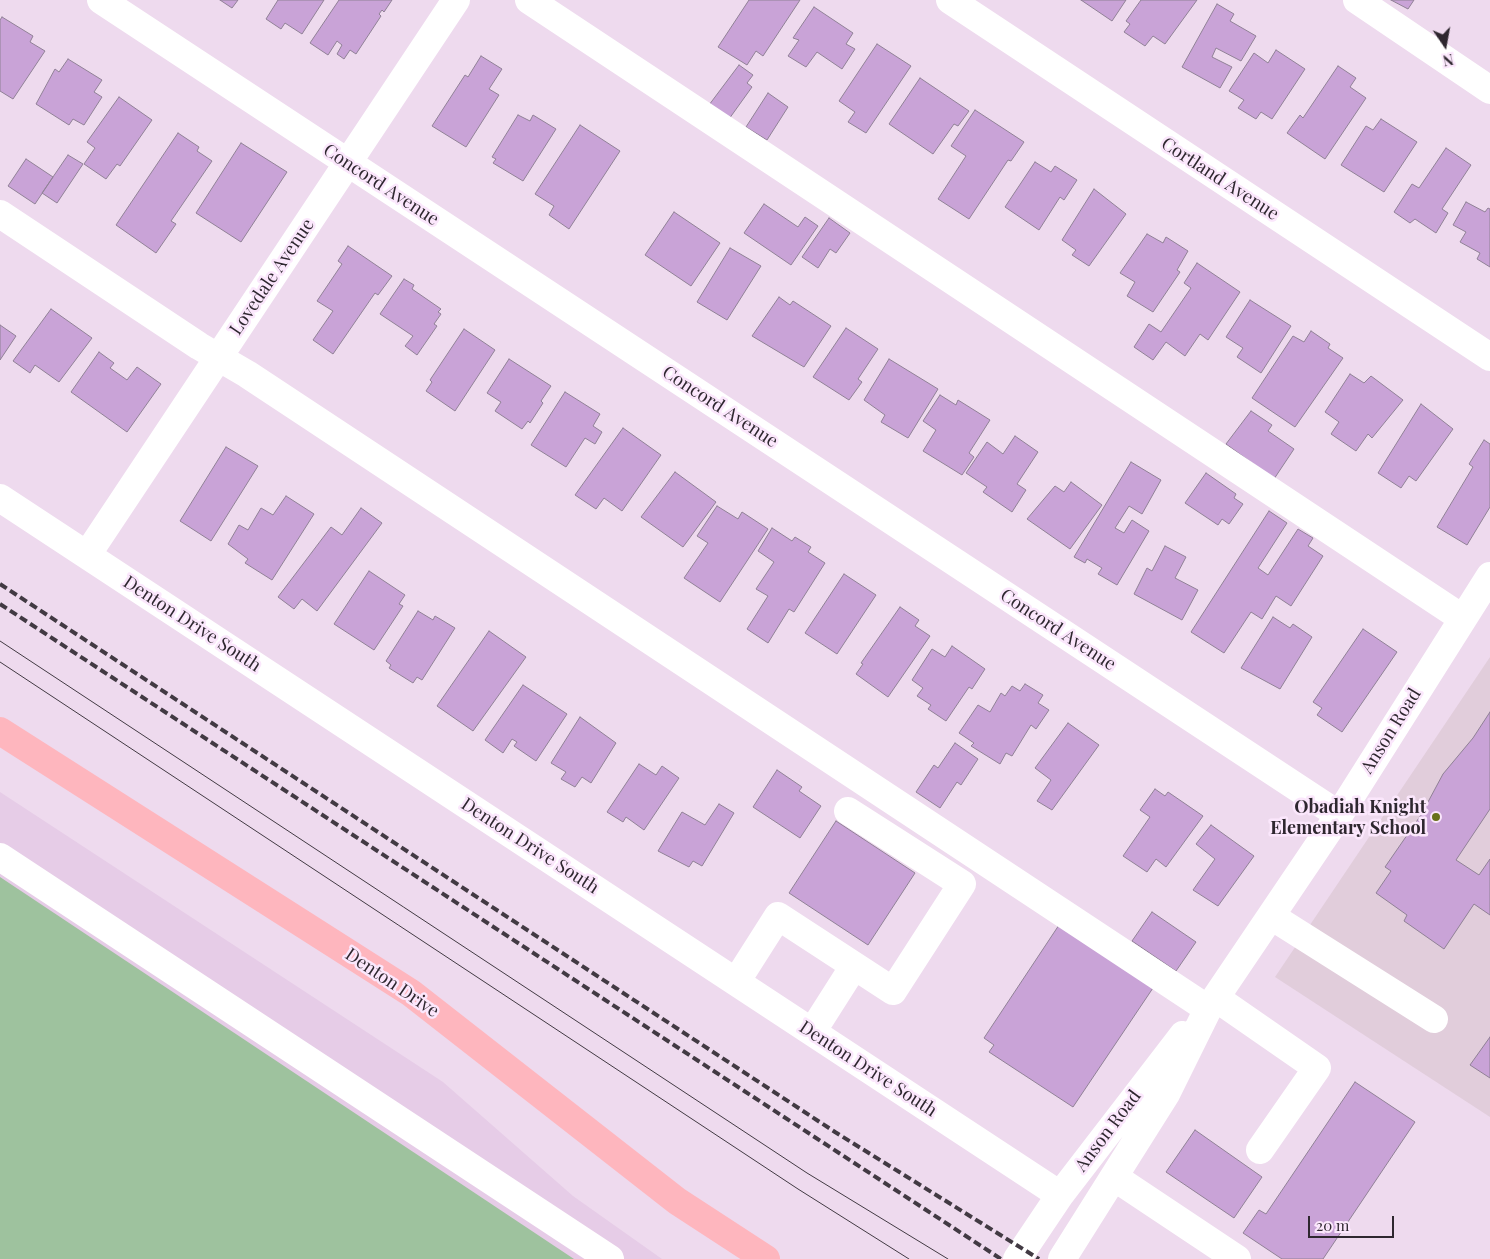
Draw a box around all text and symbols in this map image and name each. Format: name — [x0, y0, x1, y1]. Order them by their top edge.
north arrow — [1420, 20, 1470, 70]
text: N — [1441, 50, 1455, 71]
street label: Cortland Avenue — [1157, 133, 1283, 225]
street label: Concord Avenue — [319, 140, 443, 230]
street label: Lovedale Avenue — [225, 215, 319, 339]
street label: Concord Avenue — [658, 362, 782, 452]
street label: Denton Drive South — [119, 571, 265, 677]
street label: Concord Avenue — [996, 585, 1120, 675]
street label: Anson Road — [1356, 684, 1426, 778]
street label: Denton Drive South — [457, 793, 603, 899]
place label: Obadiah Knight Elementary School — [1270, 796, 1426, 839]
marker: Obadiah Knight Elementary School — [1430, 811, 1442, 823]
street label: Denton Drive — [341, 944, 443, 1022]
street label: Denton Drive South — [795, 1016, 941, 1122]
street label: Anson Road — [1070, 1086, 1146, 1176]
scale bar — [1310, 1206, 1396, 1238]
text: 20 m — [1316, 1215, 1349, 1235]

